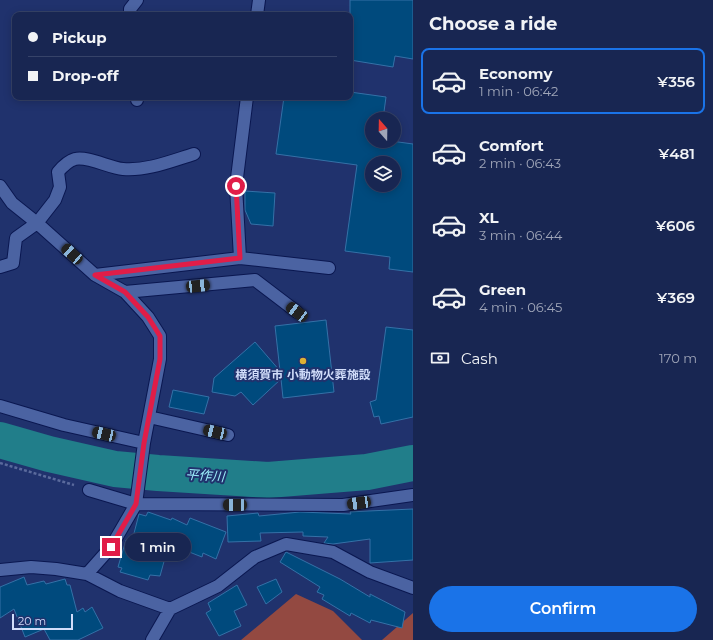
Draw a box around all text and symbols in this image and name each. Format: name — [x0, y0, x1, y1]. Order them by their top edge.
text: Choose a ride — [429, 13, 557, 35]
text: Pickup — [52, 28, 107, 47]
icon: car — [431, 63, 467, 99]
text: Economy — [479, 64, 552, 83]
text: Drop-off — [52, 66, 119, 85]
text: ¥356 — [657, 72, 695, 91]
text: 1 min · 06:42 — [479, 83, 559, 99]
north arrow — [365, 112, 401, 148]
map controls — [365, 112, 401, 192]
icon: car — [431, 135, 467, 171]
text: Comfort — [479, 136, 544, 155]
text: ¥481 — [659, 144, 695, 163]
text: 2 min · 06:43 — [479, 155, 561, 171]
button: layers — [365, 156, 401, 192]
route start — [227, 177, 245, 195]
icon: car — [431, 207, 467, 243]
text: XL — [479, 208, 498, 227]
text: ¥606 — [655, 216, 695, 235]
text: 3 min · 06:44 — [479, 227, 562, 243]
car — [59, 242, 85, 266]
car — [185, 279, 211, 293]
icon: car — [431, 279, 467, 315]
text: Green — [479, 280, 526, 299]
text: ¥369 — [656, 288, 695, 307]
text: 4 min · 06:45 — [479, 299, 562, 315]
car — [284, 300, 310, 324]
icon: cash — [429, 347, 451, 369]
text: Cash — [461, 349, 498, 368]
text: 170 m — [659, 350, 697, 366]
marker: 横須賀市 小動物火葬施設 — [298, 356, 308, 366]
place label: 横須賀市 小動物火葬施設 — [235, 367, 371, 382]
car — [202, 423, 228, 441]
car — [91, 425, 117, 443]
water label: 平作川 — [185, 466, 227, 484]
car — [346, 495, 372, 511]
car — [223, 499, 247, 511]
callout: 1 min — [125, 533, 191, 561]
route end — [102, 538, 120, 556]
text: 1 min — [141, 539, 175, 555]
button: Confirm — [429, 586, 697, 632]
scale bar — [12, 612, 73, 631]
text: 20 m — [18, 614, 46, 628]

